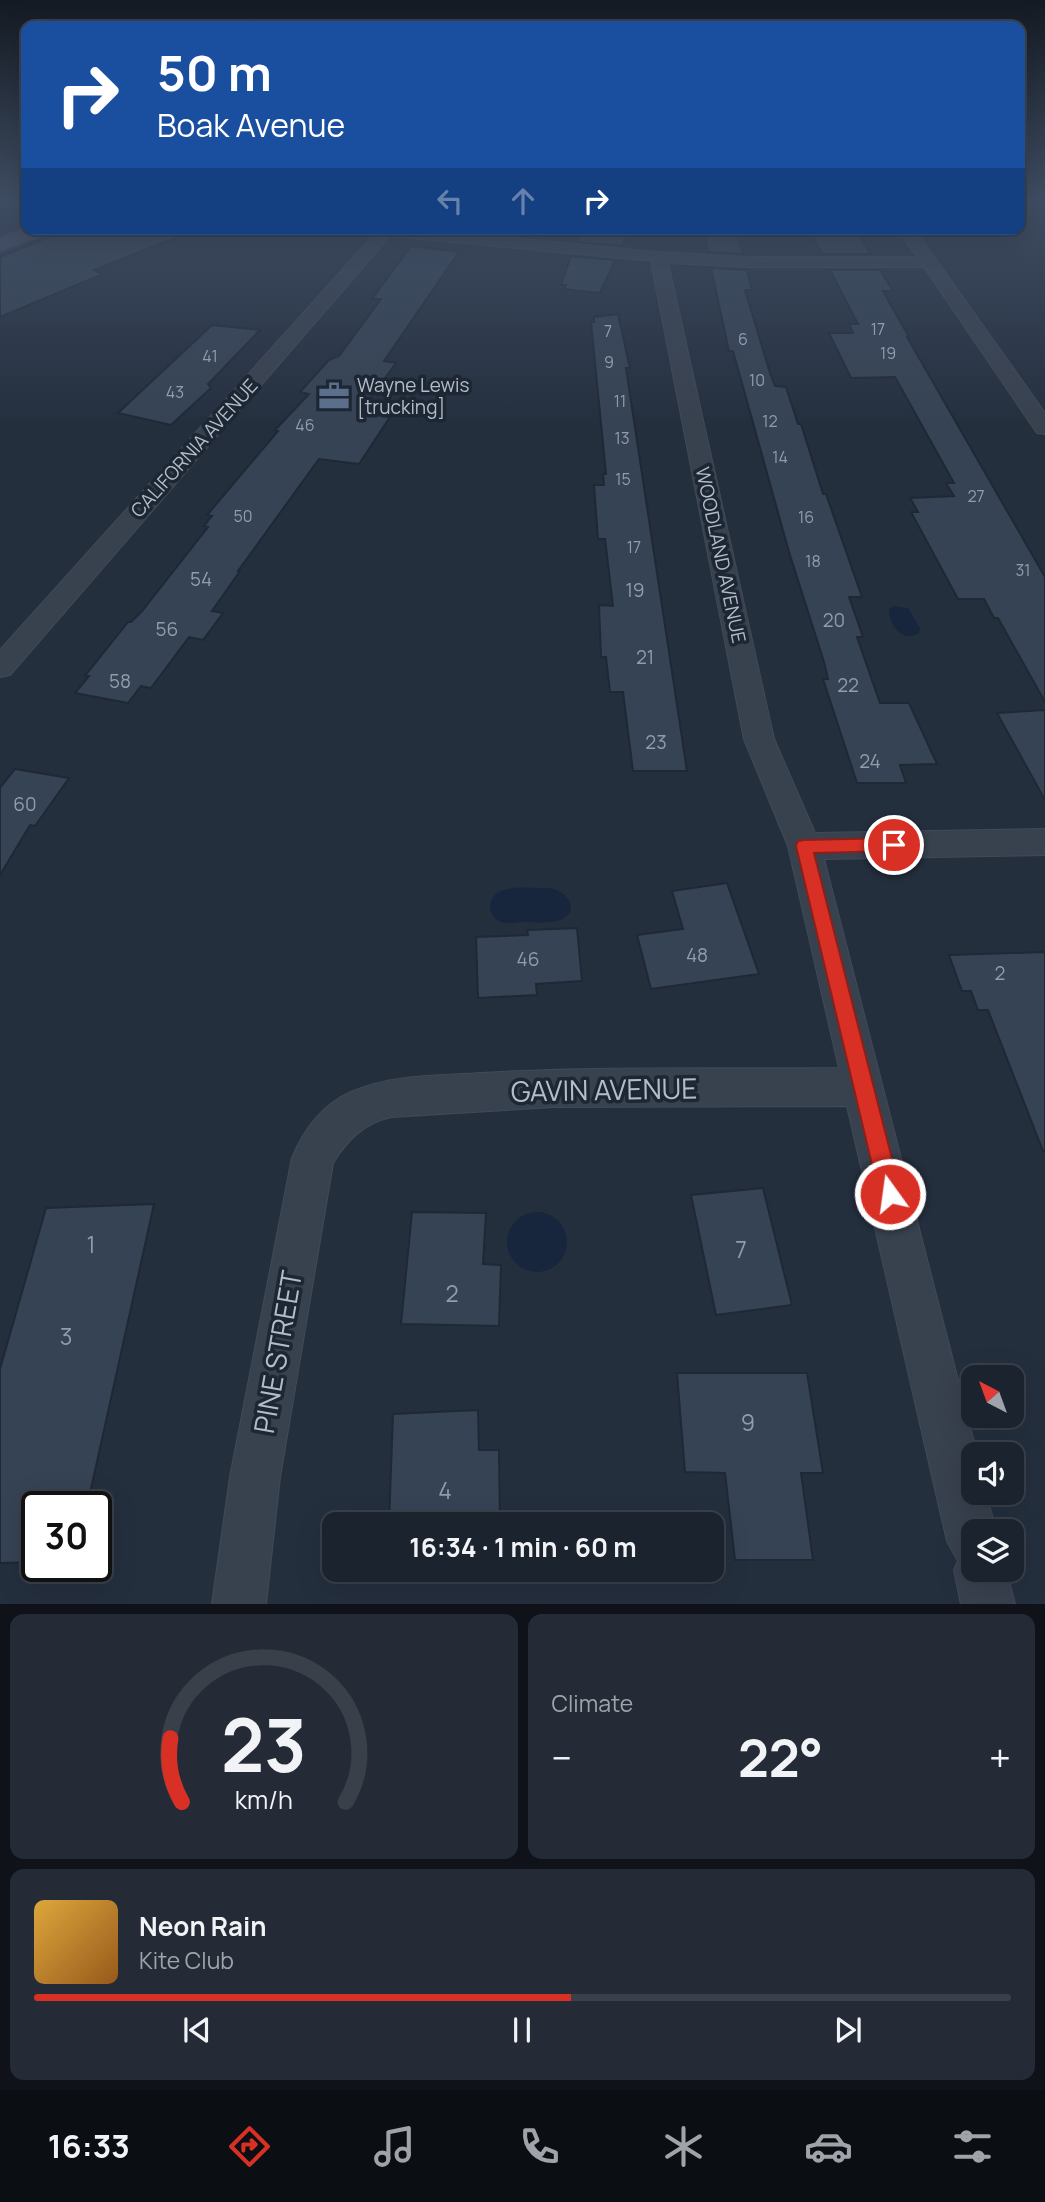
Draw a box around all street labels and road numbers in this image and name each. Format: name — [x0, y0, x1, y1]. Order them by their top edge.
street label: CALIFORNIA AVENUE — [125, 373, 263, 523]
street label: WOODLAND AVENUE — [690, 465, 752, 645]
street label: GAVIN AVENUE — [510, 1068, 698, 1110]
street label: PINE STREET — [244, 1267, 310, 1436]

